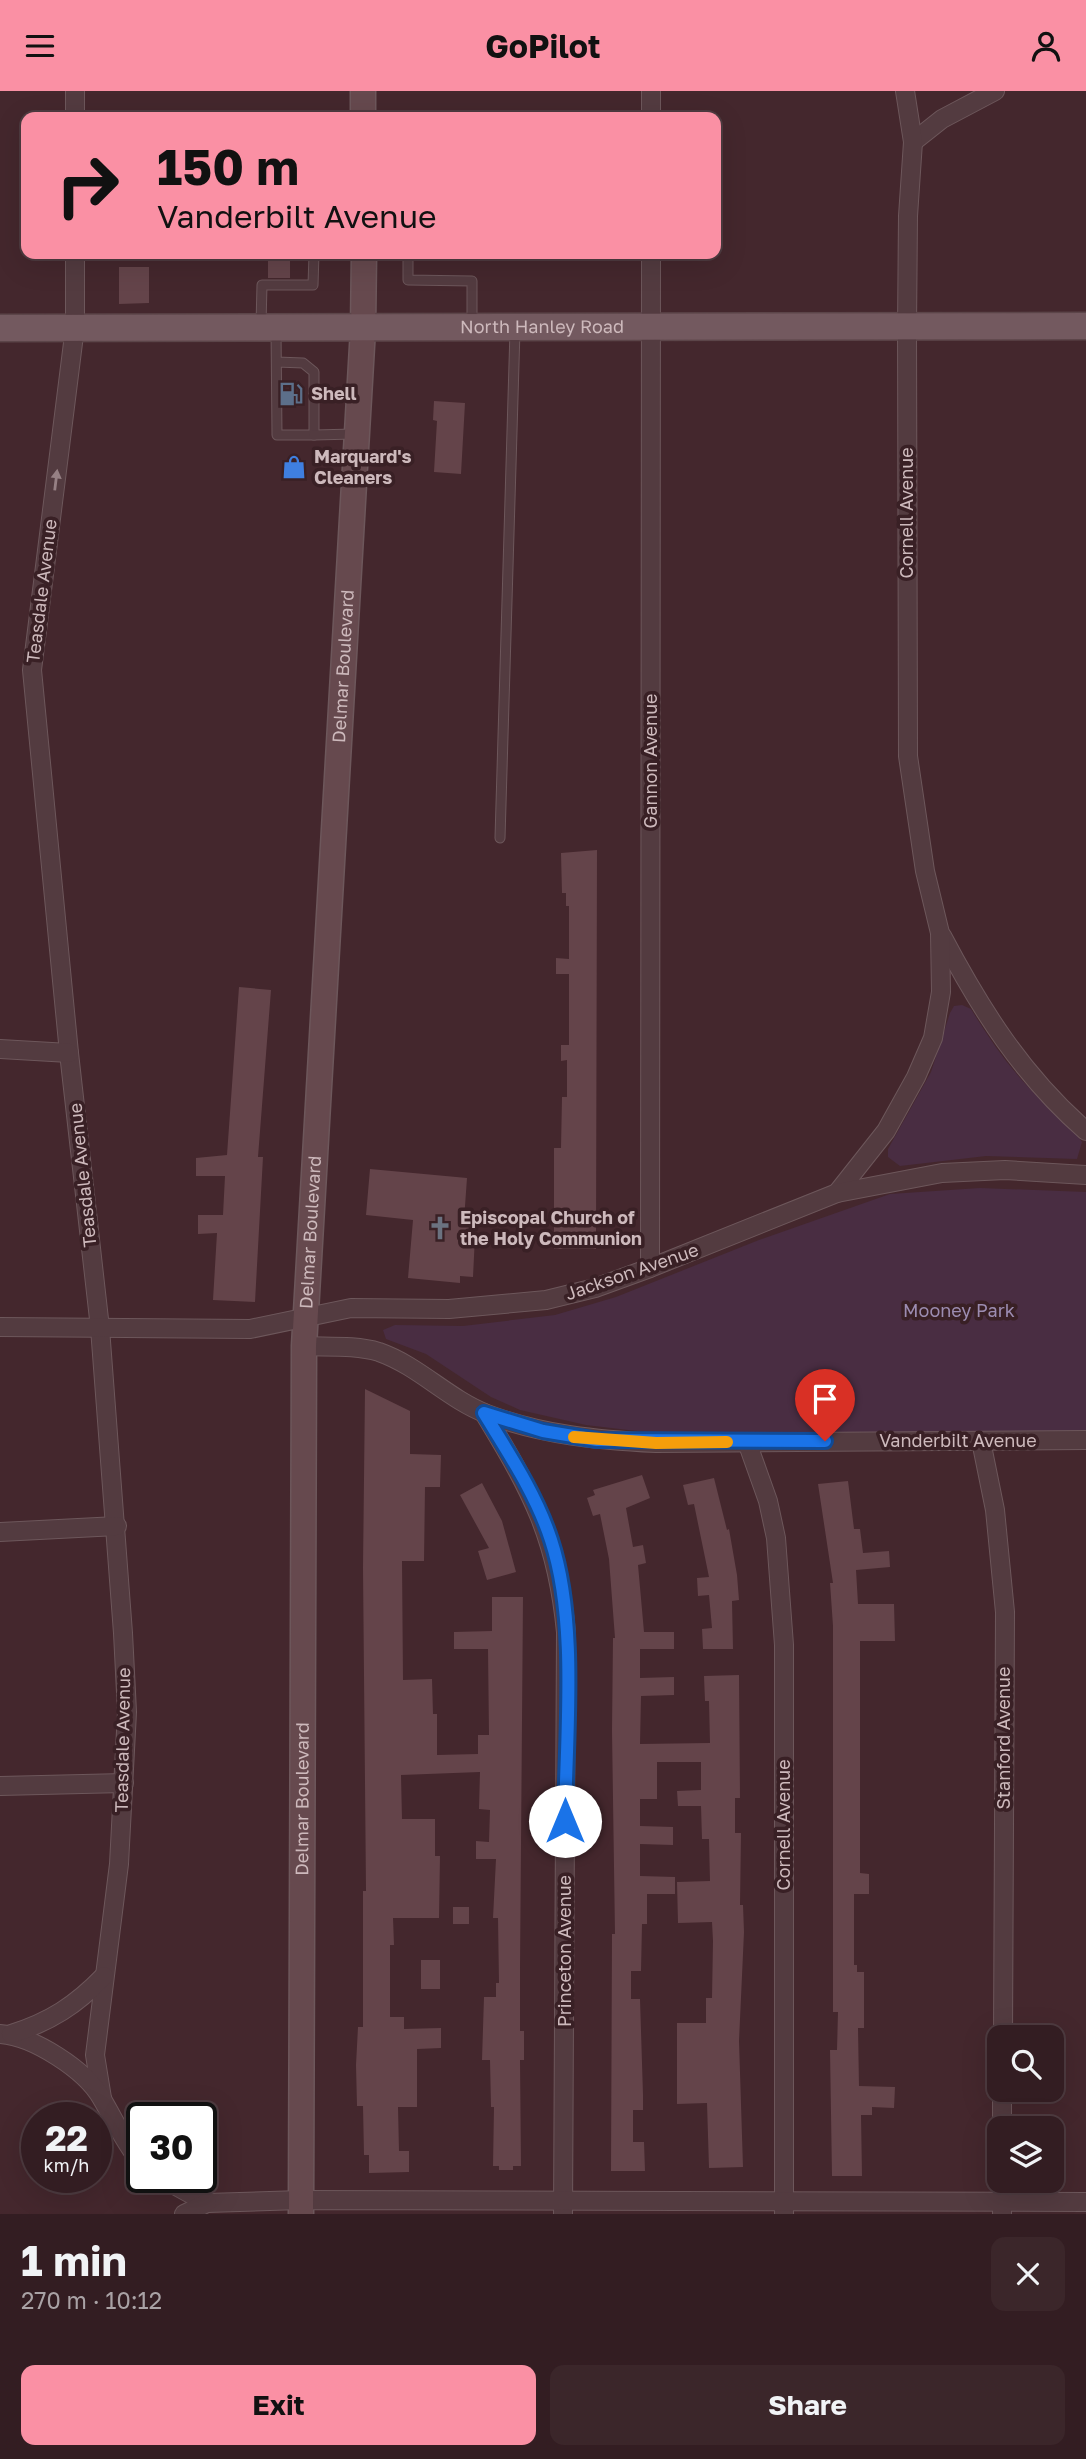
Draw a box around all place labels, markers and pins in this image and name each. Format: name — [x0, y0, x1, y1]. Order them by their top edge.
fuel station icon: Shell — [277, 380, 305, 408]
place label: Shell — [311, 382, 357, 404]
place label: Marquard's Cleaners — [314, 445, 412, 488]
shop icon: Marquard's Cleaners — [280, 453, 308, 481]
place label: Episcopal Church of the Holy Communion — [460, 1206, 642, 1249]
church icon: Episcopal Church of the Holy Communion — [426, 1214, 454, 1242]
pin — [795, 1369, 855, 1441]

